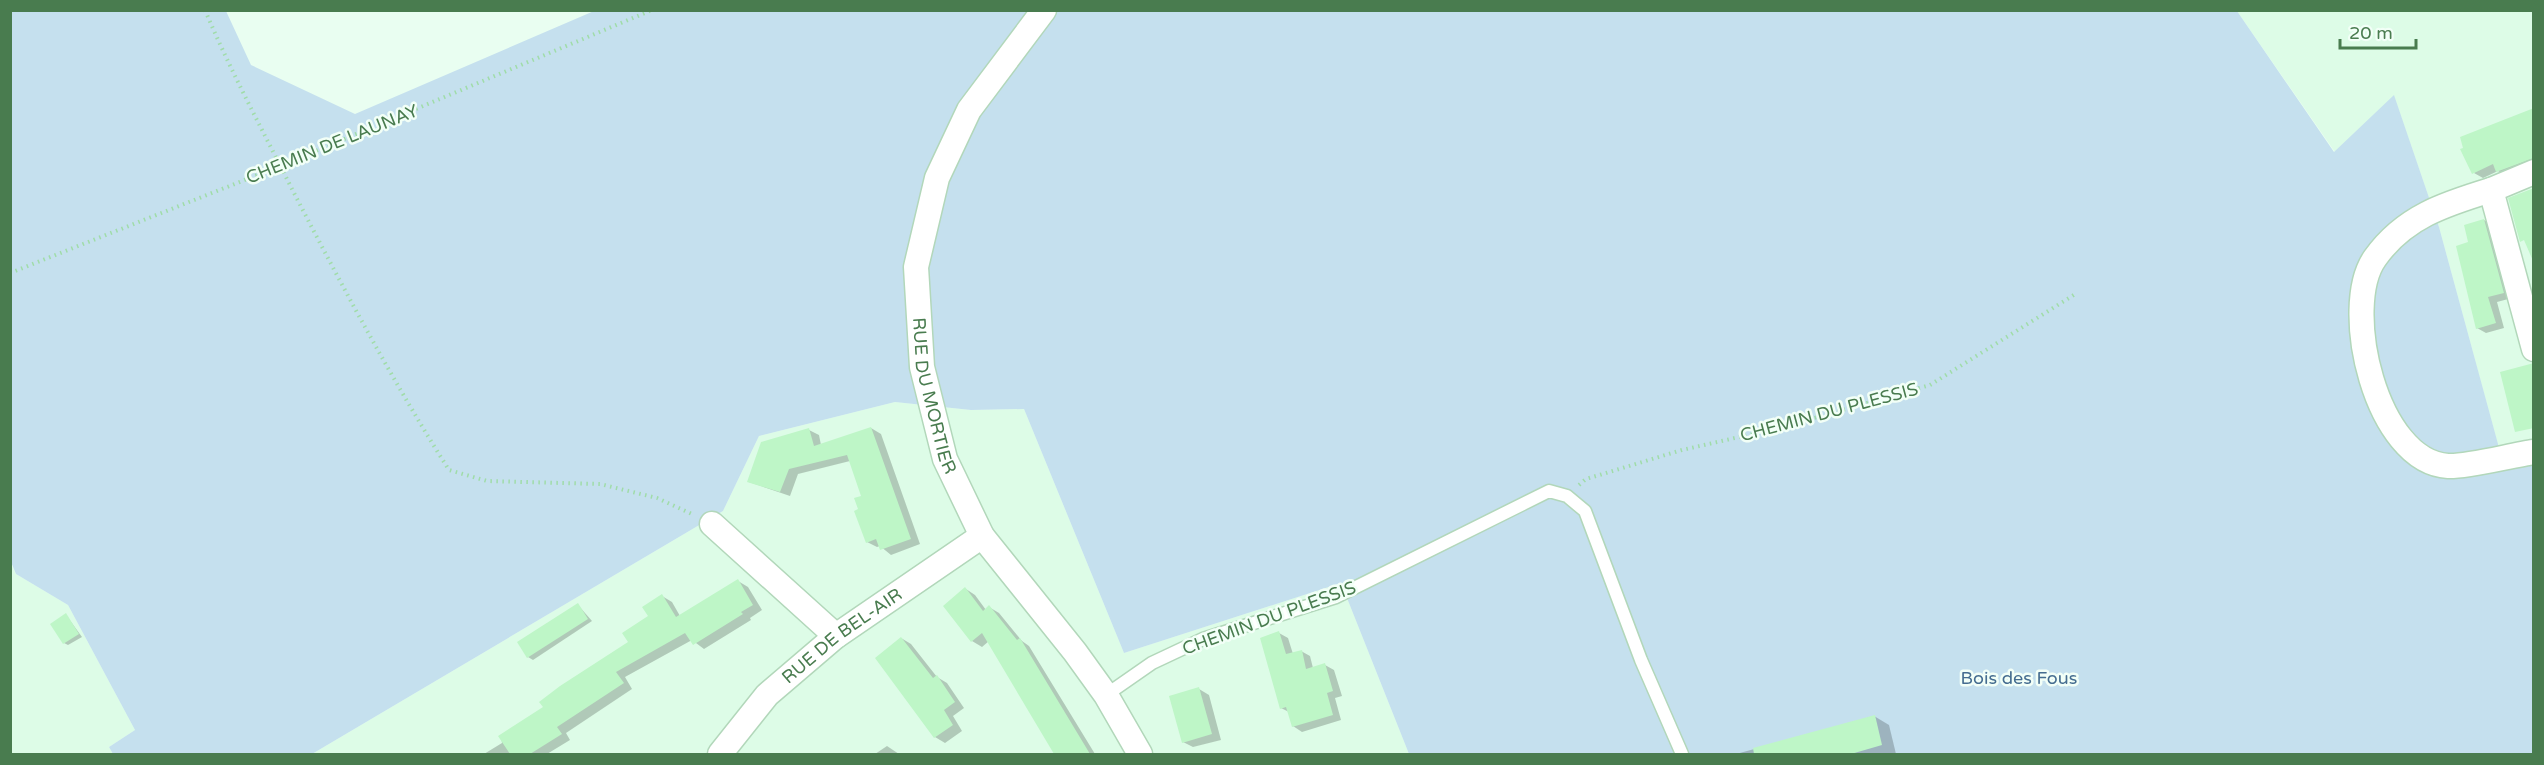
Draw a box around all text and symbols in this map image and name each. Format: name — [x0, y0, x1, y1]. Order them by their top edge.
scale bar — [2340, 12, 2416, 50]
text: 20 m — [2349, 22, 2393, 44]
street label: CHEMIN DE LAUNAY — [243, 99, 422, 189]
street label: RUE DU MORTIER — [908, 317, 962, 478]
street label: CHEMIN DU PLESSIS — [1738, 378, 1920, 446]
street label: CHEMIN DU PLESSIS — [1179, 576, 1359, 660]
street label: RUE DE BEL-AIR — [777, 583, 906, 688]
park label: Bois des Fous — [1961, 667, 2077, 689]

